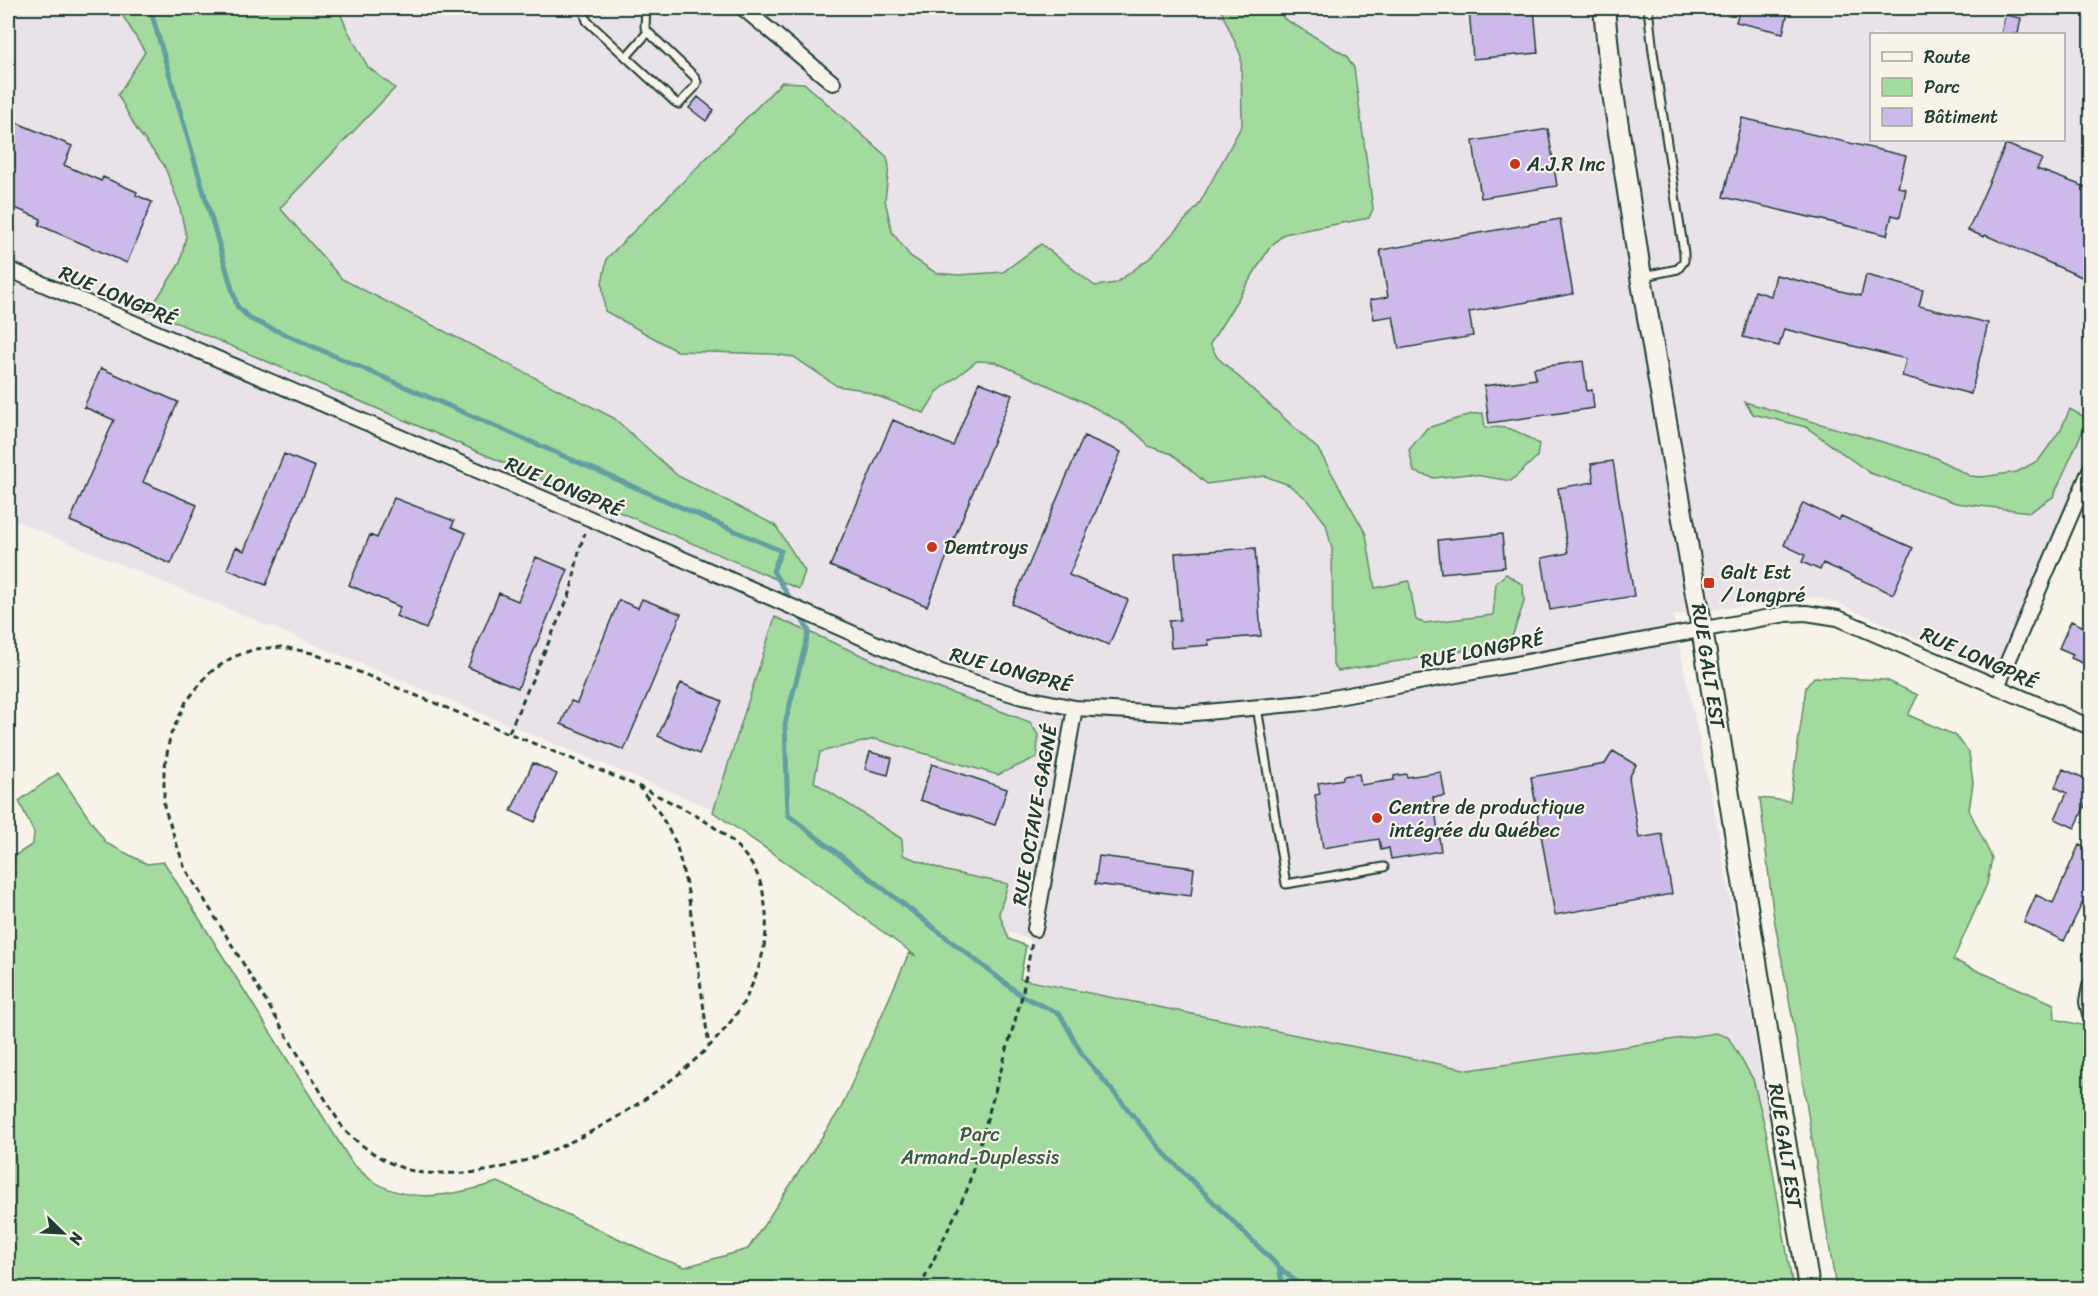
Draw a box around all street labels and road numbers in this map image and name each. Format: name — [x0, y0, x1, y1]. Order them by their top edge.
street label: RUE LONGPRÉ — [54, 255, 184, 337]
street label: RUE LONGPRÉ — [500, 446, 630, 528]
street label: RUE GALT EST — [1681, 601, 1735, 732]
street label: RUE LONGPRÉ — [1915, 617, 2045, 700]
street label: RUE LONGPRÉ — [1417, 621, 1549, 679]
street label: RUE LONGPRÉ — [946, 637, 1078, 704]
street label: RUE OCTAVE-GAGNÉ — [1002, 720, 1068, 908]
street label: RUE GALT EST — [1758, 1081, 1812, 1212]

